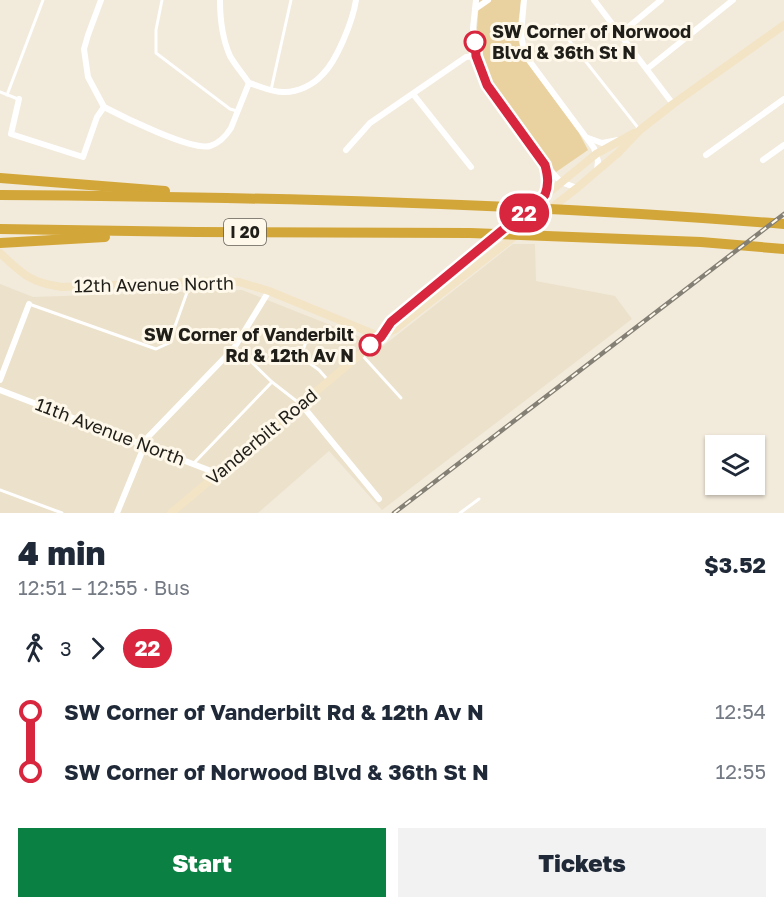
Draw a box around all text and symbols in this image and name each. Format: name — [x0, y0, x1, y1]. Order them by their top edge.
place label: SW Corner of Norwood Blvd & 36th St N — [492, 20, 691, 63]
marker: SW Corner of Norwood Blvd & 36th St N — [464, 31, 486, 53]
line badge: 22 — [497, 194, 551, 232]
text: 22 — [511, 200, 537, 226]
road number: I 20 — [224, 219, 266, 245]
street label: 12th Avenue North — [74, 272, 234, 296]
place label: SW Corner of Vanderbilt Rd & 12th Av N — [144, 323, 354, 366]
marker: SW Corner of Vanderbilt Rd & 12th Av N — [359, 334, 381, 356]
street label: Vanderbilt Road — [201, 384, 321, 489]
street label: 11th Avenue North — [32, 392, 188, 470]
map controls — [705, 435, 765, 495]
button: layers — [705, 435, 765, 495]
text: 4 min — [18, 533, 105, 572]
text: $3.52 — [704, 551, 766, 578]
text: 12:51 – 12:55 · Bus — [18, 575, 190, 599]
icon: walk — [18, 632, 51, 665]
icon: forward — [81, 632, 114, 665]
text: 22 — [135, 635, 160, 661]
text: 3 — [60, 636, 72, 660]
text: SW Corner of Vanderbilt Rd & 12th Av N — [64, 698, 484, 725]
text: 12:54 — [715, 699, 766, 723]
text: SW Corner of Norwood Blvd & 36th St N — [64, 758, 489, 785]
text: 12:55 — [716, 759, 766, 783]
button: Start — [18, 828, 386, 897]
button: Tickets — [398, 828, 766, 897]

